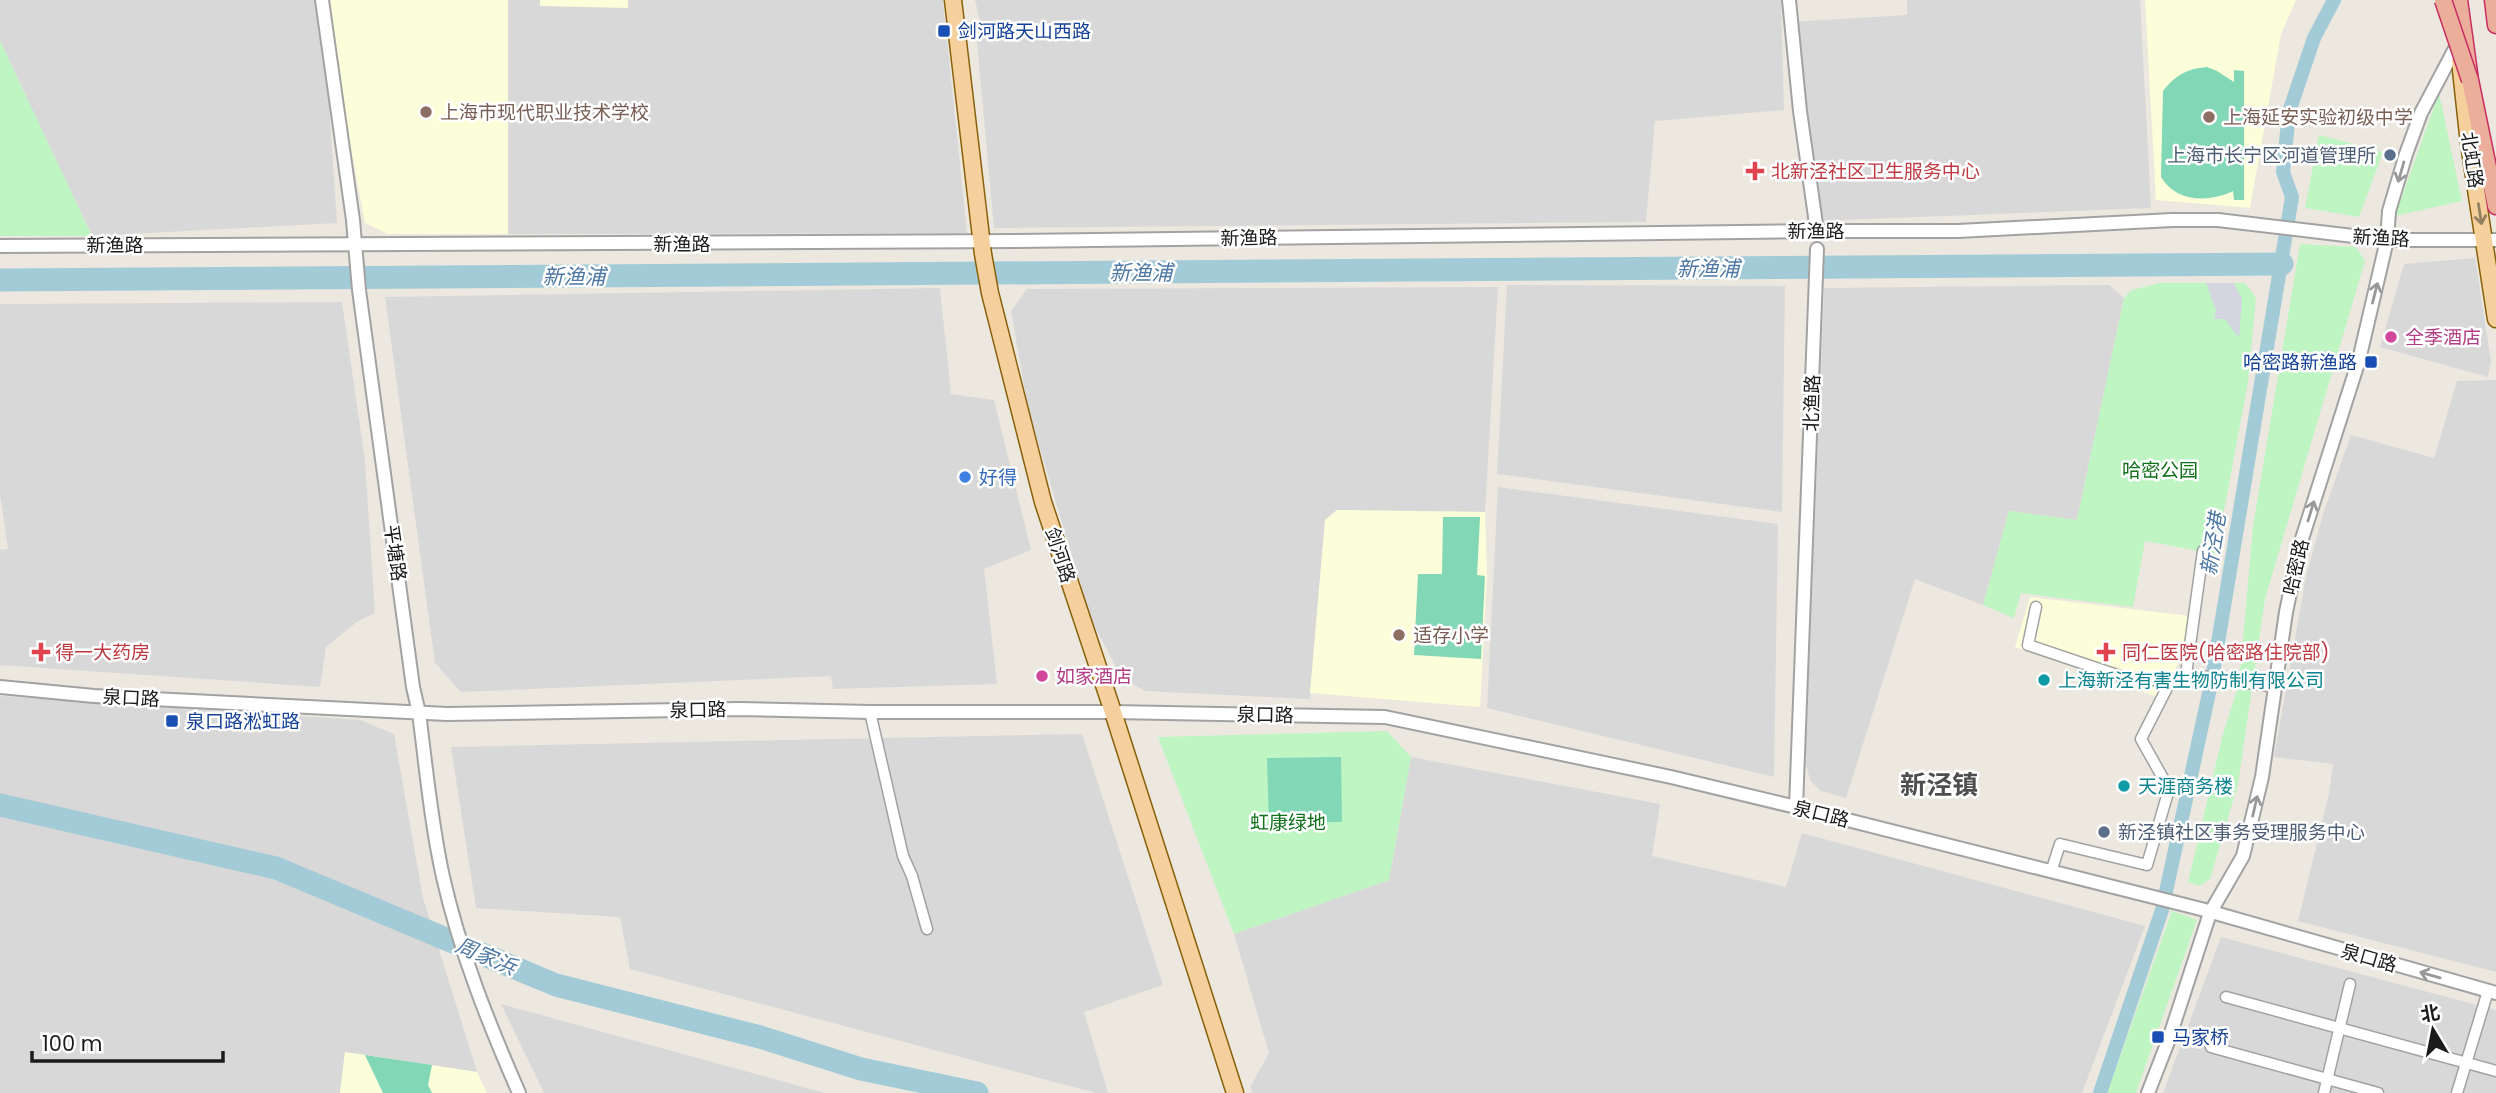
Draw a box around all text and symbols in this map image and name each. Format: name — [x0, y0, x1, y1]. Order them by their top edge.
place label: 剑河路天山西路 — [958, 18, 1091, 45]
marker: 剑河路天山西路 — [936, 23, 952, 39]
place label: 上海市现代职业技术学校 — [440, 99, 649, 126]
marker: 上海市现代职业技术学校 — [418, 104, 434, 120]
place label: 上海延安实验初级中学 — [2223, 104, 2413, 131]
marker: 上海延安实验初级中学 — [2201, 109, 2217, 125]
street label: 北虹路 — [2455, 130, 2489, 190]
place label: 上海市长宁区河道管理所 — [2167, 142, 2376, 169]
marker: 上海市长宁区河道管理所 — [2382, 147, 2398, 163]
place label: 北新泾社区卫生服务中心 — [1771, 158, 1980, 185]
marker: 北新泾社区卫生服务中心 — [1745, 161, 1765, 181]
one-way arrow — [2393, 161, 2406, 183]
one-way arrow — [2473, 202, 2486, 224]
street label: 新渔路 — [1787, 218, 1845, 245]
street label: 新渔路 — [2352, 223, 2410, 253]
street label: 新渔路 — [1220, 224, 1278, 252]
street label: 新渔路 — [653, 231, 711, 258]
street label: 新渔路 — [86, 232, 144, 259]
water label: 新渔浦 — [1677, 254, 1742, 283]
water label: 新渔浦 — [1110, 258, 1175, 287]
water label: 新渔浦 — [543, 262, 608, 291]
one-way arrow — [2369, 282, 2382, 305]
place label: 全季酒店 — [2405, 324, 2481, 351]
marker: 全季酒店 — [2383, 329, 2399, 345]
place label: 哈密路新渔路 — [2243, 349, 2357, 376]
marker: 哈密路新渔路 — [2363, 354, 2379, 370]
street label: 北渔路 — [1798, 374, 1826, 432]
park label: 哈密公园 — [2122, 457, 2198, 484]
place label: 好得 — [979, 464, 1017, 491]
marker: 好得 — [957, 469, 973, 485]
one-way arrow — [2305, 500, 2318, 522]
water label: 新泾港 — [2194, 508, 2233, 577]
street label: 平塘路 — [378, 523, 412, 583]
street label: 剑河路 — [1038, 524, 1082, 586]
street label: 哈密路 — [2276, 536, 2316, 598]
place label: 适存小学 — [1413, 622, 1489, 649]
marker: 适存小学 — [1391, 627, 1407, 643]
place label: 得一大药房 — [55, 639, 150, 666]
place label: 同仁医院(哈密路住院部) — [2122, 639, 2329, 666]
marker: 同仁医院(哈密路住院部) — [2096, 642, 2116, 662]
marker: 得一大药房 — [33, 644, 49, 660]
place label: 如家酒店 — [1056, 663, 1132, 690]
place label: 上海新泾有害生物防制有限公司 — [2058, 667, 2324, 694]
marker: 如家酒店 — [1034, 668, 1050, 684]
marker: 上海新泾有害生物防制有限公司 — [2036, 672, 2052, 688]
street label: 泉口路 — [102, 683, 160, 713]
street label: 泉口路 — [669, 696, 727, 724]
street label: 泉口路 — [1236, 701, 1294, 729]
place label: 泉口路淞虹路 — [186, 708, 300, 735]
marker: 泉口路淞虹路 — [164, 713, 180, 729]
district label: 新泾镇 — [1900, 767, 1978, 803]
place label: 天涯商务楼 — [2138, 773, 2233, 800]
marker: 天涯商务楼 — [2116, 778, 2132, 794]
street label: 泉口路 — [1790, 794, 1852, 834]
one-way arrow — [2249, 795, 2262, 818]
park label: 虹康绿地 — [1250, 809, 1326, 836]
place label: 新泾镇社区事务受理服务中心 — [2118, 819, 2365, 846]
marker: 新泾镇社区事务受理服务中心 — [2096, 824, 2112, 840]
water label: 周家浜 — [451, 930, 523, 982]
street label: 泉口路 — [2338, 937, 2400, 979]
one-way arrow — [2419, 968, 2442, 981]
north arrow — [2398, 995, 2468, 1065]
text: 北 — [2418, 999, 2442, 1029]
scale bar — [32, 1020, 222, 1064]
place label: 马家桥 — [2172, 1024, 2229, 1051]
text: 100 m — [42, 1029, 102, 1058]
marker: 马家桥 — [2150, 1029, 2166, 1045]

